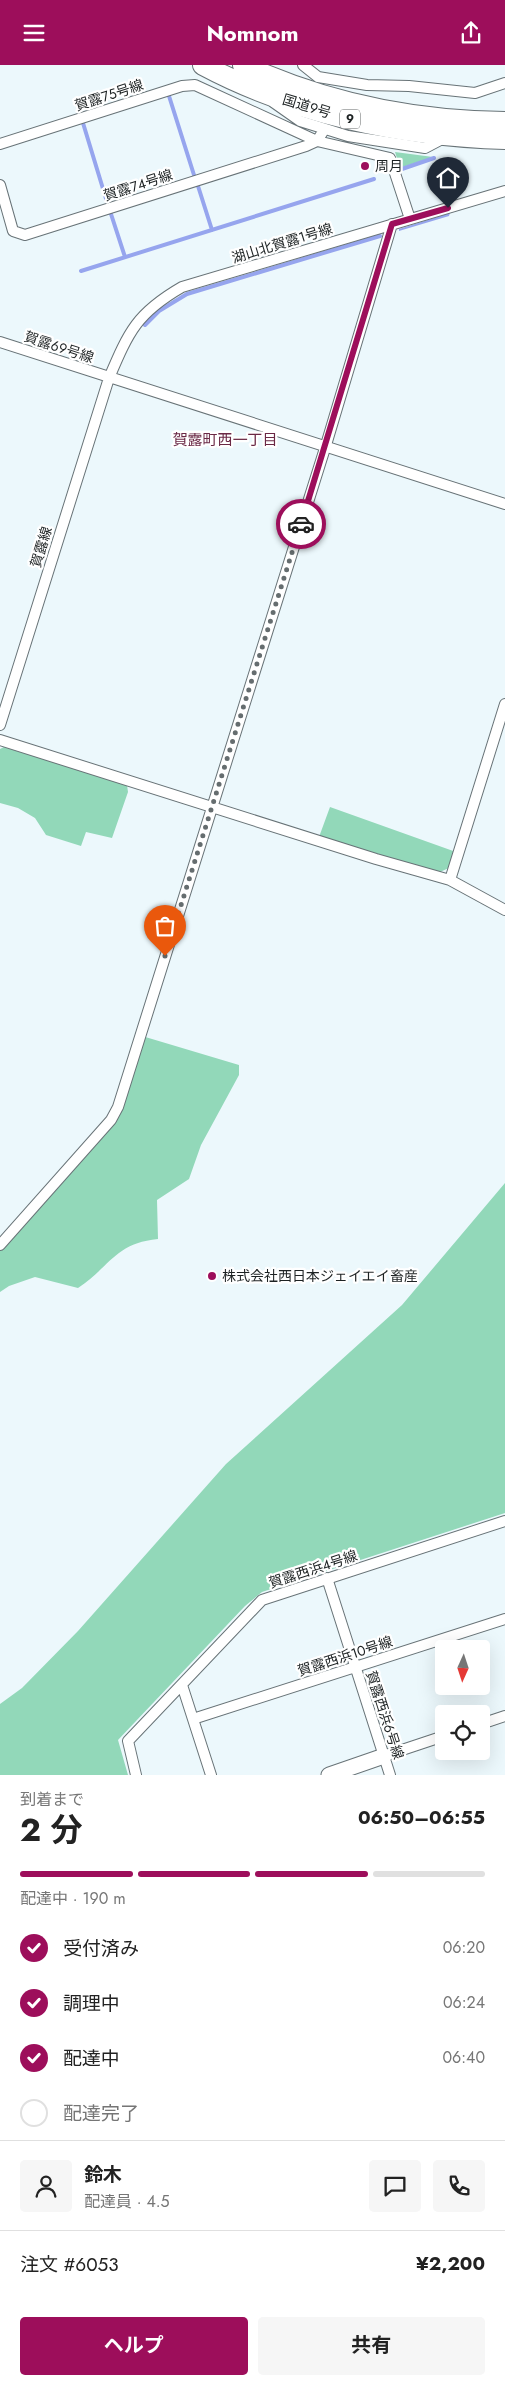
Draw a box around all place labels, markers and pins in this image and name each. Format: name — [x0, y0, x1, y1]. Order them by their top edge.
place label: 周月 — [375, 156, 403, 176]
pin — [427, 157, 469, 208]
marker: 周月 — [359, 160, 371, 172]
pin — [144, 905, 186, 956]
place label: 株式会社西日本ジェイエイ畜産 — [222, 1266, 418, 1286]
marker: 株式会社西日本ジェイエイ畜産 — [206, 1270, 218, 1282]

